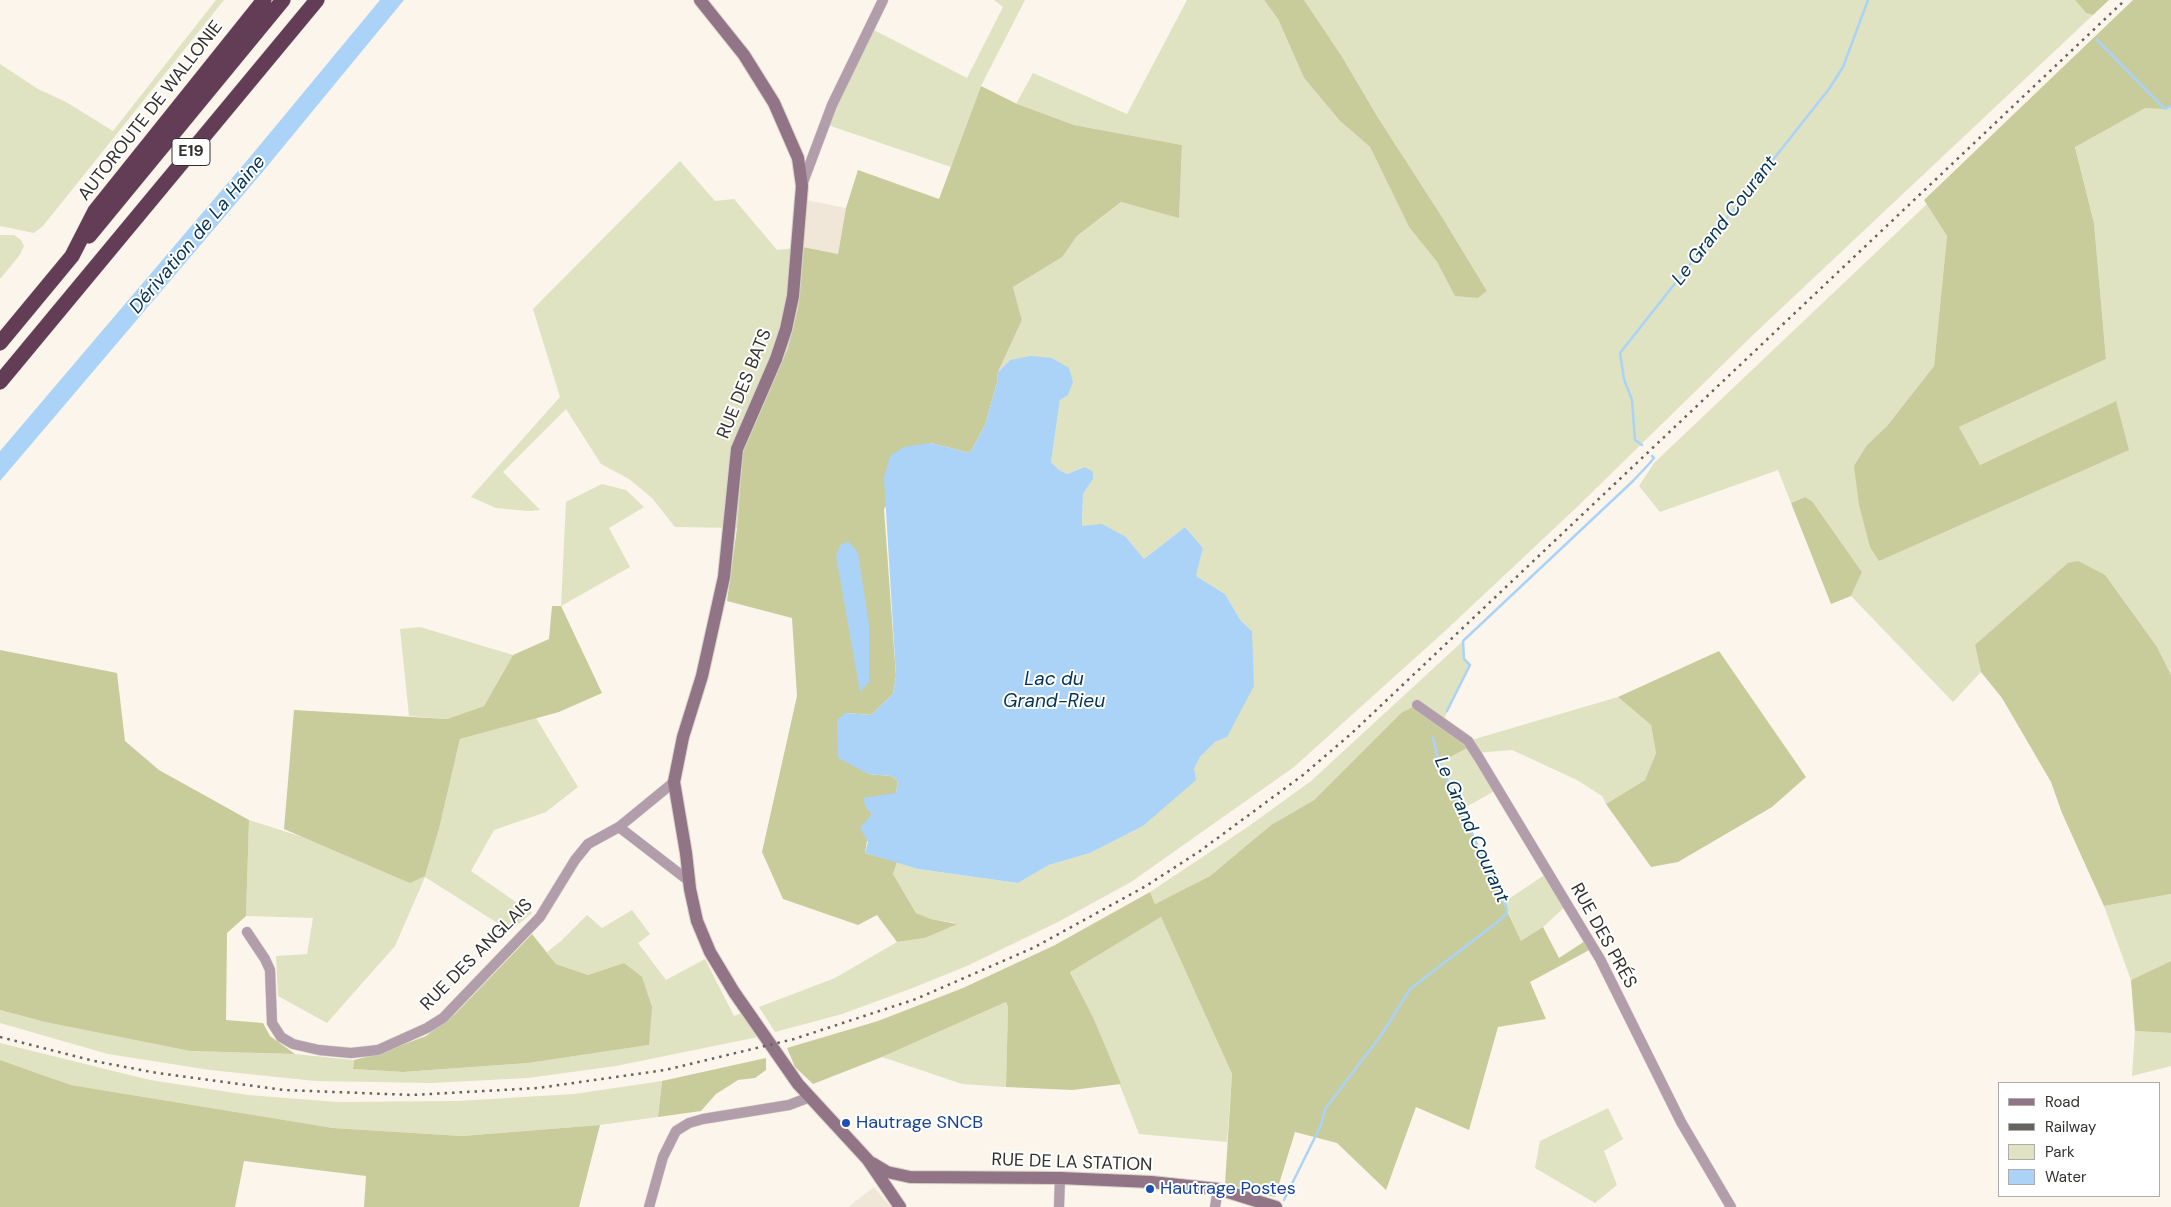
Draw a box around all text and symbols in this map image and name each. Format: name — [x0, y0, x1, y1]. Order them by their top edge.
street label: AUTOROUTE DE WALLONIE — [74, 17, 228, 205]
road number: E19 — [172, 138, 210, 166]
water label: Dérivation de La Haine — [125, 151, 271, 319]
water label: Le Grand Courant — [1667, 152, 1783, 290]
street label: RUE DES BATS — [713, 326, 777, 442]
water label: Lac du Grand-Rieu — [1003, 669, 1105, 713]
water label: Le Grand Courant — [1429, 753, 1513, 907]
street label: RUE DES PRÉS — [1565, 880, 1641, 992]
street label: RUE DES ANGLAIS — [417, 895, 537, 1015]
legend — [1998, 1082, 2161, 1197]
text: Road — [2045, 1092, 2080, 1112]
place label: Hautrage SNCB — [856, 1112, 983, 1134]
marker: Hautrage SNCB — [840, 1117, 852, 1129]
text: Railway — [2045, 1117, 2096, 1137]
text: Park — [2045, 1142, 2075, 1162]
street label: RUE DE LA STATION — [991, 1149, 1153, 1177]
text: Water — [2045, 1167, 2086, 1187]
place label: Hautrage Postes — [1160, 1178, 1296, 1200]
marker: Hautrage Postes — [1144, 1183, 1156, 1195]

